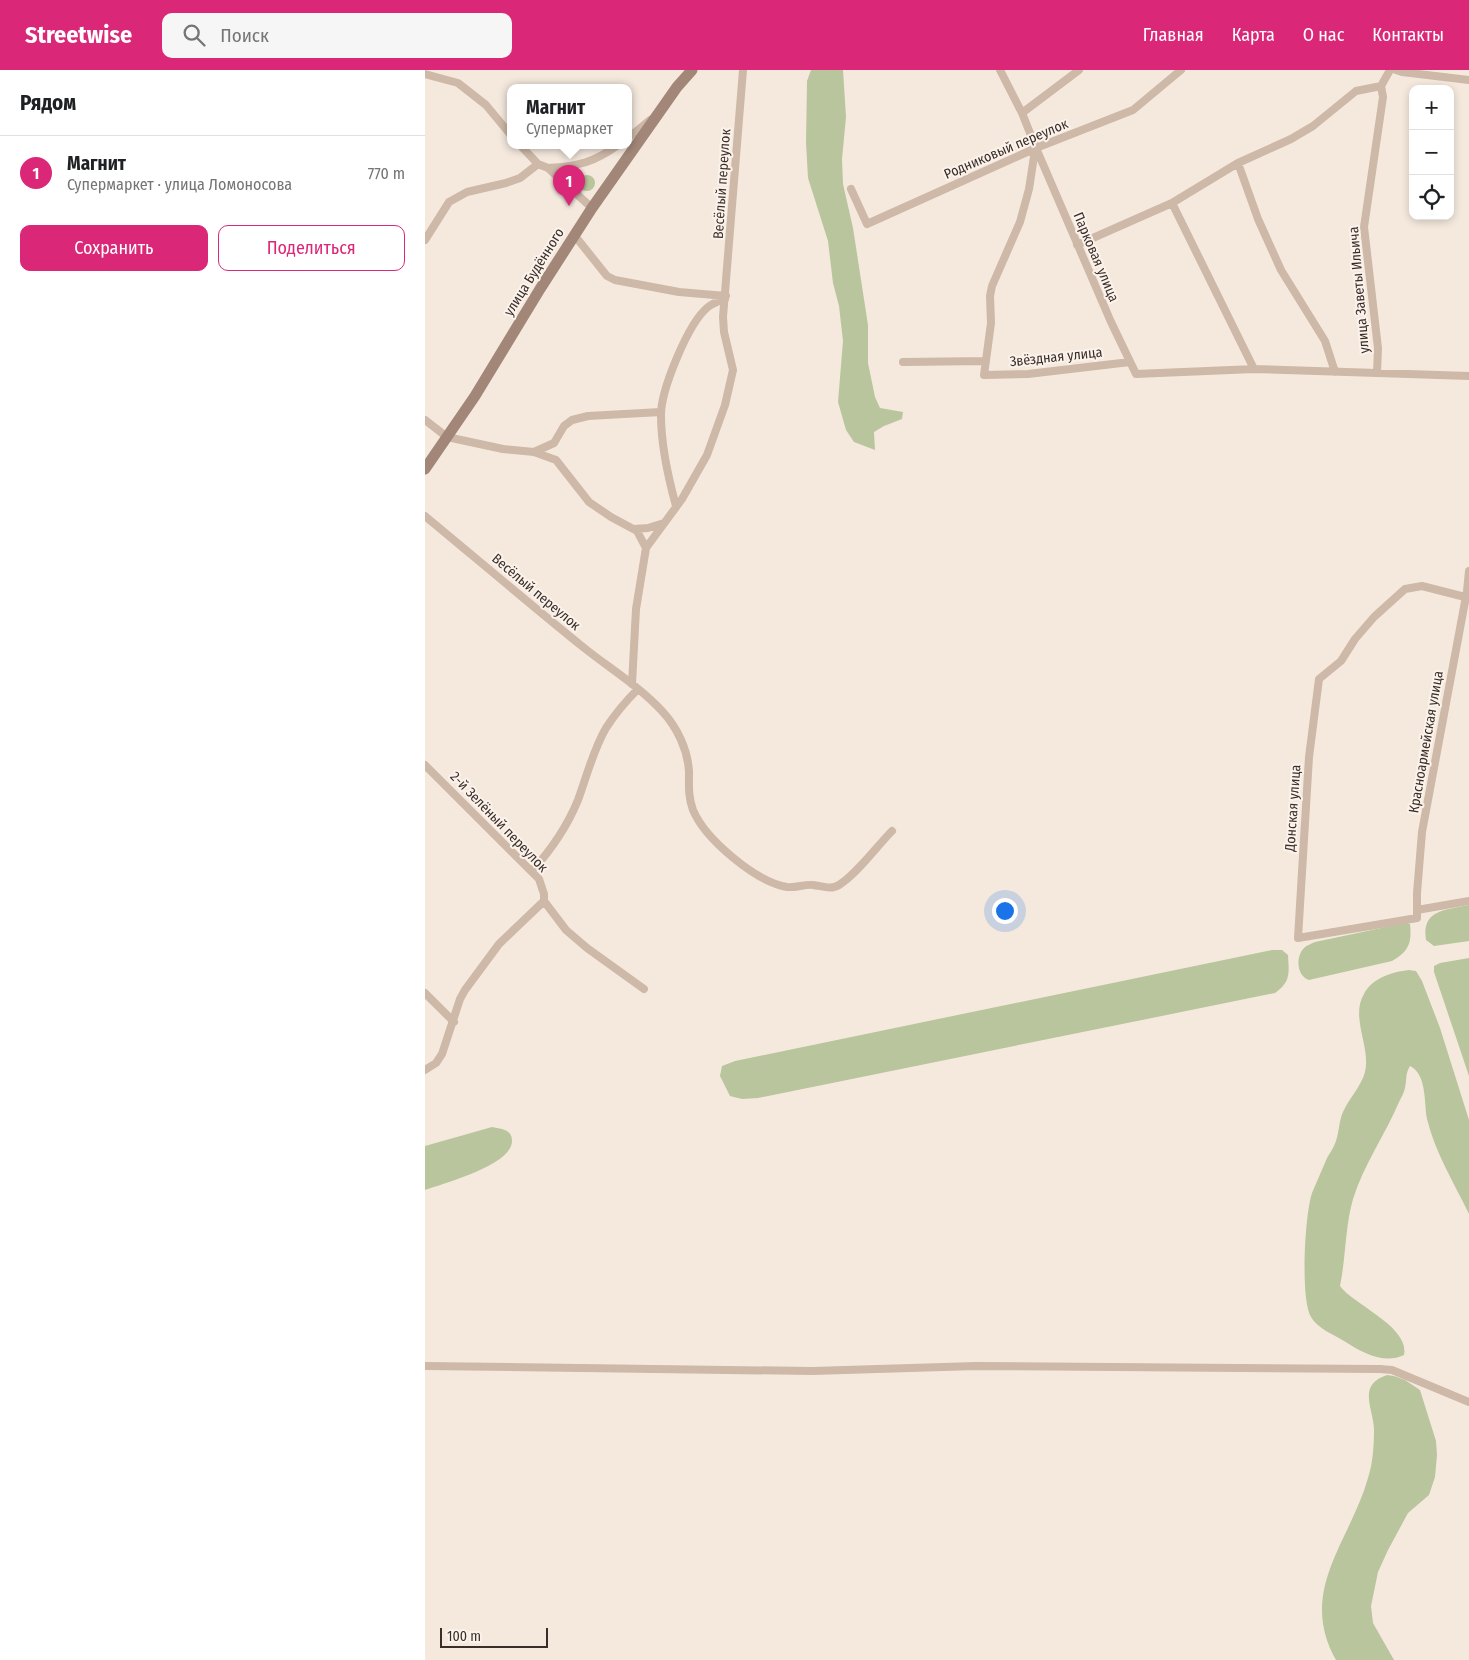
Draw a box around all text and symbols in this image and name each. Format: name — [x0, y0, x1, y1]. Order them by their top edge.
search box — [162, 13, 512, 58]
text: Streetwise — [25, 21, 132, 49]
icon: search — [180, 21, 208, 49]
text: Поиск — [220, 24, 269, 47]
text: Главная — [1143, 24, 1204, 46]
text: Карта — [1232, 24, 1275, 46]
text: О нас — [1303, 24, 1344, 46]
text: Контакты — [1372, 24, 1444, 46]
popup — [507, 84, 632, 149]
map controls — [1409, 85, 1454, 220]
button: + — [1409, 85, 1454, 130]
text: Рядом — [20, 90, 76, 116]
text: Магнит — [526, 96, 585, 119]
street label: Родниковый переулок — [941, 115, 1071, 183]
text: Супермаркет — [526, 119, 613, 138]
street label: Весёлый переулок — [710, 128, 734, 240]
button: − — [1409, 130, 1454, 175]
text: Магнит — [67, 152, 126, 175]
text: 1 — [33, 164, 39, 183]
text: 770 m — [368, 164, 405, 183]
pin: 1 — [553, 165, 585, 206]
text: Супермаркет · улица Ломоносова — [67, 175, 292, 194]
button: locate — [1409, 175, 1454, 220]
street label: Парковая улица — [1069, 210, 1123, 304]
button: Сохранить — [20, 225, 208, 271]
button: Поделиться — [218, 225, 405, 271]
street label: улица Будённого — [500, 225, 568, 319]
street label: улица Заветы Ильича — [1345, 226, 1373, 354]
street label: Звёздная улица — [1009, 344, 1103, 370]
street label: Весёлый переулок — [488, 550, 584, 634]
street label: Красноармейская улица — [1405, 669, 1447, 814]
street label: Донская улица — [1281, 764, 1305, 853]
street label: 2-й Зелёный переулок — [447, 768, 552, 876]
your location — [992, 898, 1018, 924]
scale bar — [440, 1625, 547, 1648]
text: 100 m — [447, 1628, 481, 1645]

